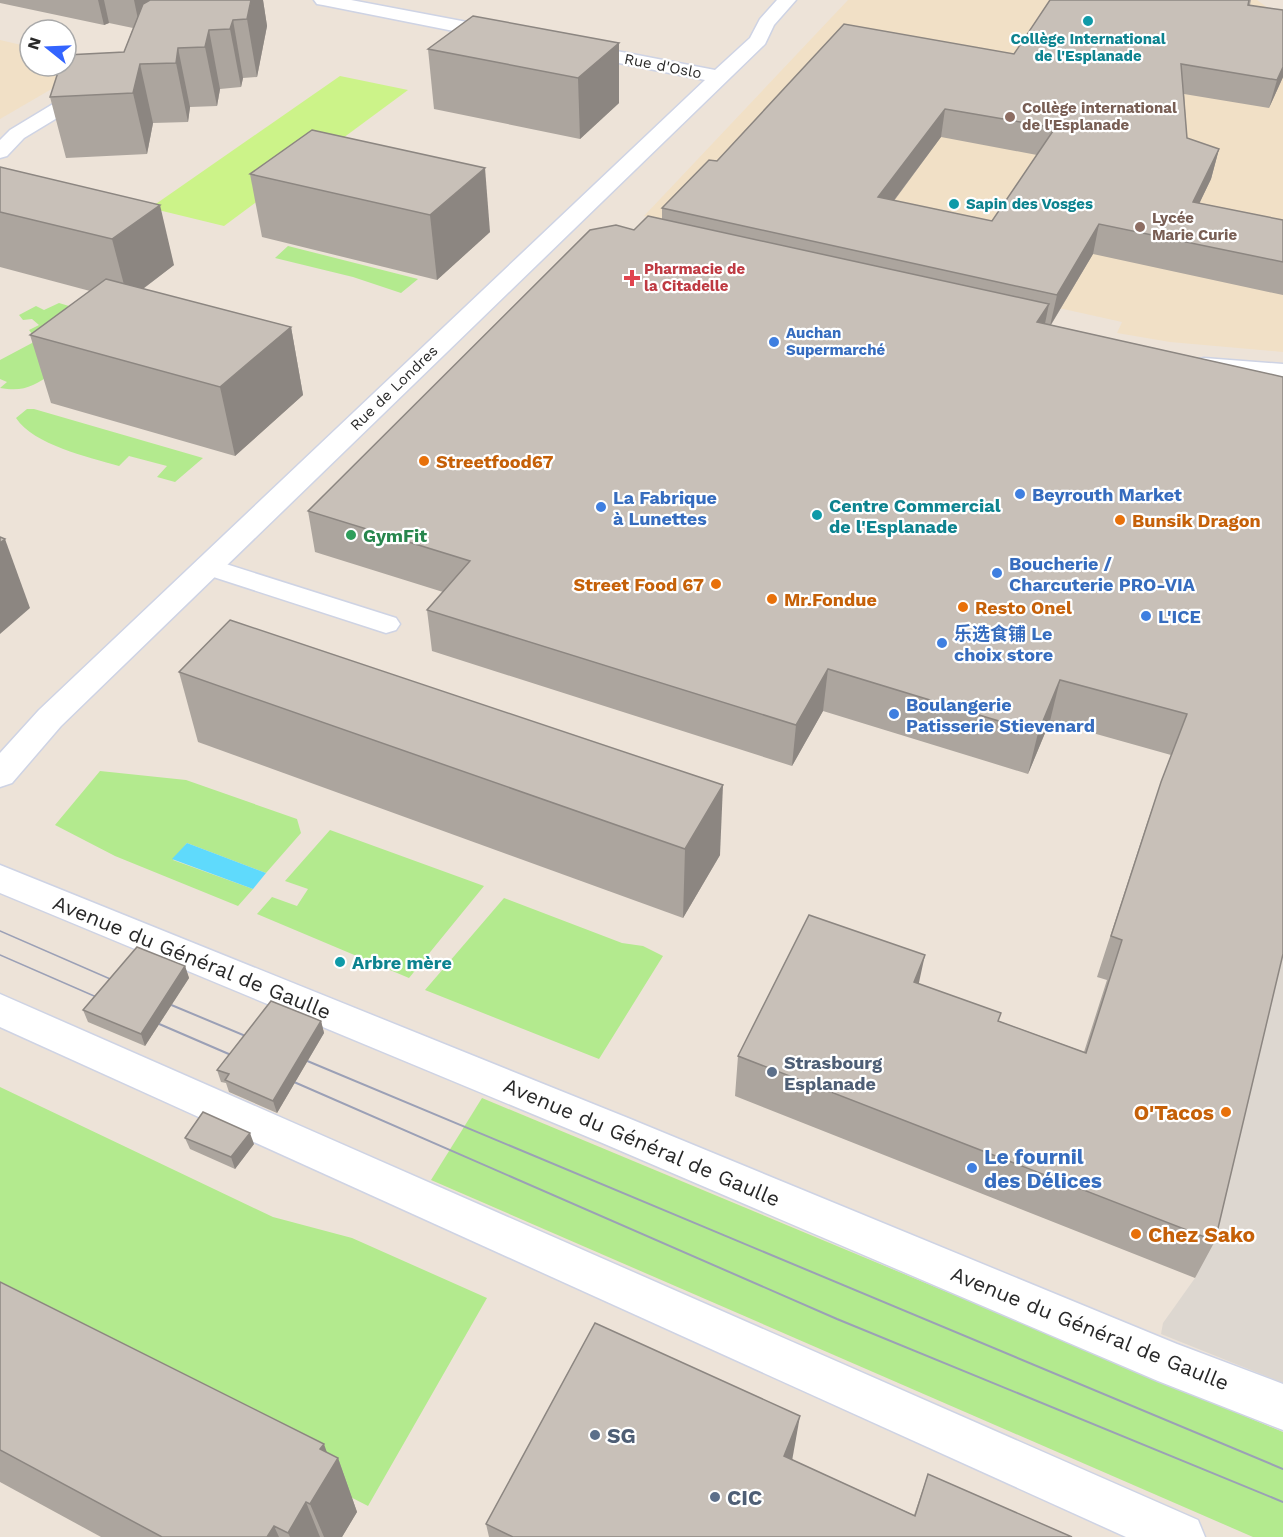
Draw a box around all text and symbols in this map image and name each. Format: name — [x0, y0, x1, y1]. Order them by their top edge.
marker: Collège International de l'Esplanade — [1081, 14, 1095, 28]
north arrow — [18, 18, 78, 78]
place label: Collège International de l'Esplanade — [1010, 30, 1166, 65]
text: N — [23, 35, 45, 52]
street label: Rue d'Oslo — [623, 50, 703, 82]
place label: Collège international de l'Esplanade — [1022, 99, 1177, 134]
marker: Collège international de l'Esplanade — [1003, 110, 1017, 124]
place label: Sapin des Vosges — [966, 195, 1093, 213]
marker: Sapin des Vosges — [947, 197, 961, 211]
place label: Lycée Marie Curie — [1152, 209, 1237, 244]
marker: Lycée Marie Curie — [1133, 220, 1147, 234]
place label: Pharmacie de la Citadelle — [644, 260, 745, 295]
marker: Pharmacie de la Citadelle — [625, 271, 639, 285]
place label: Auchan Supermarché — [786, 324, 885, 359]
marker: Auchan Supermarché — [767, 335, 781, 349]
street label: Rue de Londres — [346, 342, 442, 434]
place label: Streetfood67 — [436, 451, 553, 472]
marker: Streetfood67 — [417, 454, 431, 468]
place label: Beyrouth Market — [1032, 484, 1182, 505]
place label: La Fabrique à Lunettes — [613, 487, 717, 529]
marker: Beyrouth Market — [1013, 487, 1027, 501]
place label: Centre Commercial de l'Esplanade — [829, 495, 1001, 537]
marker: La Fabrique à Lunettes — [594, 500, 608, 514]
marker: Centre Commercial de l'Esplanade — [810, 508, 824, 522]
place label: Bunsik Dragon — [1132, 510, 1261, 531]
marker: Bunsik Dragon — [1113, 513, 1127, 527]
place label: GymFit — [363, 525, 427, 546]
marker: GymFit — [344, 528, 358, 542]
place label: Boucherie / Charcuterie PRO-VIA — [1009, 553, 1196, 595]
marker: Boucherie / Charcuterie PRO-VIA — [990, 566, 1004, 580]
place label: Street Food 67 — [573, 574, 704, 595]
marker: Street Food 67 — [709, 577, 723, 591]
place label: Mr.Fondue — [784, 589, 877, 610]
marker: Mr.Fondue — [765, 592, 779, 606]
place label: Resto Onel — [975, 597, 1072, 618]
marker: Resto Onel — [956, 600, 970, 614]
place label: L'ICE — [1158, 606, 1201, 627]
marker: L'ICE — [1139, 609, 1153, 623]
place label: 乐选食铺 Le choix store — [954, 623, 1053, 665]
marker: 乐选食铺 Le choix store — [935, 636, 949, 650]
place label: Boulangerie Patisserie Stievenard — [906, 694, 1095, 736]
marker: Boulangerie Patisserie Stievenard — [887, 707, 901, 721]
street label: Avenue du Général de Gaulle — [49, 890, 335, 1024]
place label: Arbre mère — [352, 952, 452, 973]
marker: Arbre mère — [333, 955, 347, 969]
place label: Strasbourg Esplanade — [784, 1052, 883, 1094]
marker: Strasbourg Esplanade — [765, 1065, 779, 1079]
street label: Avenue du Général de Gaulle — [500, 1072, 784, 1212]
place label: O'Tacos — [1134, 1100, 1214, 1125]
marker: O'Tacos — [1219, 1105, 1233, 1119]
place label: Le fournil des Délices — [984, 1144, 1102, 1193]
marker: Le fournil des Délices — [965, 1161, 979, 1175]
place label: Chez Sako — [1148, 1222, 1255, 1247]
marker: Chez Sako — [1129, 1227, 1143, 1241]
street label: Avenue du Général de Gaulle — [947, 1261, 1233, 1395]
place label: SG — [607, 1423, 636, 1448]
marker: SG — [588, 1428, 602, 1442]
place label: CIC — [727, 1485, 762, 1510]
marker: CIC — [708, 1490, 722, 1504]

